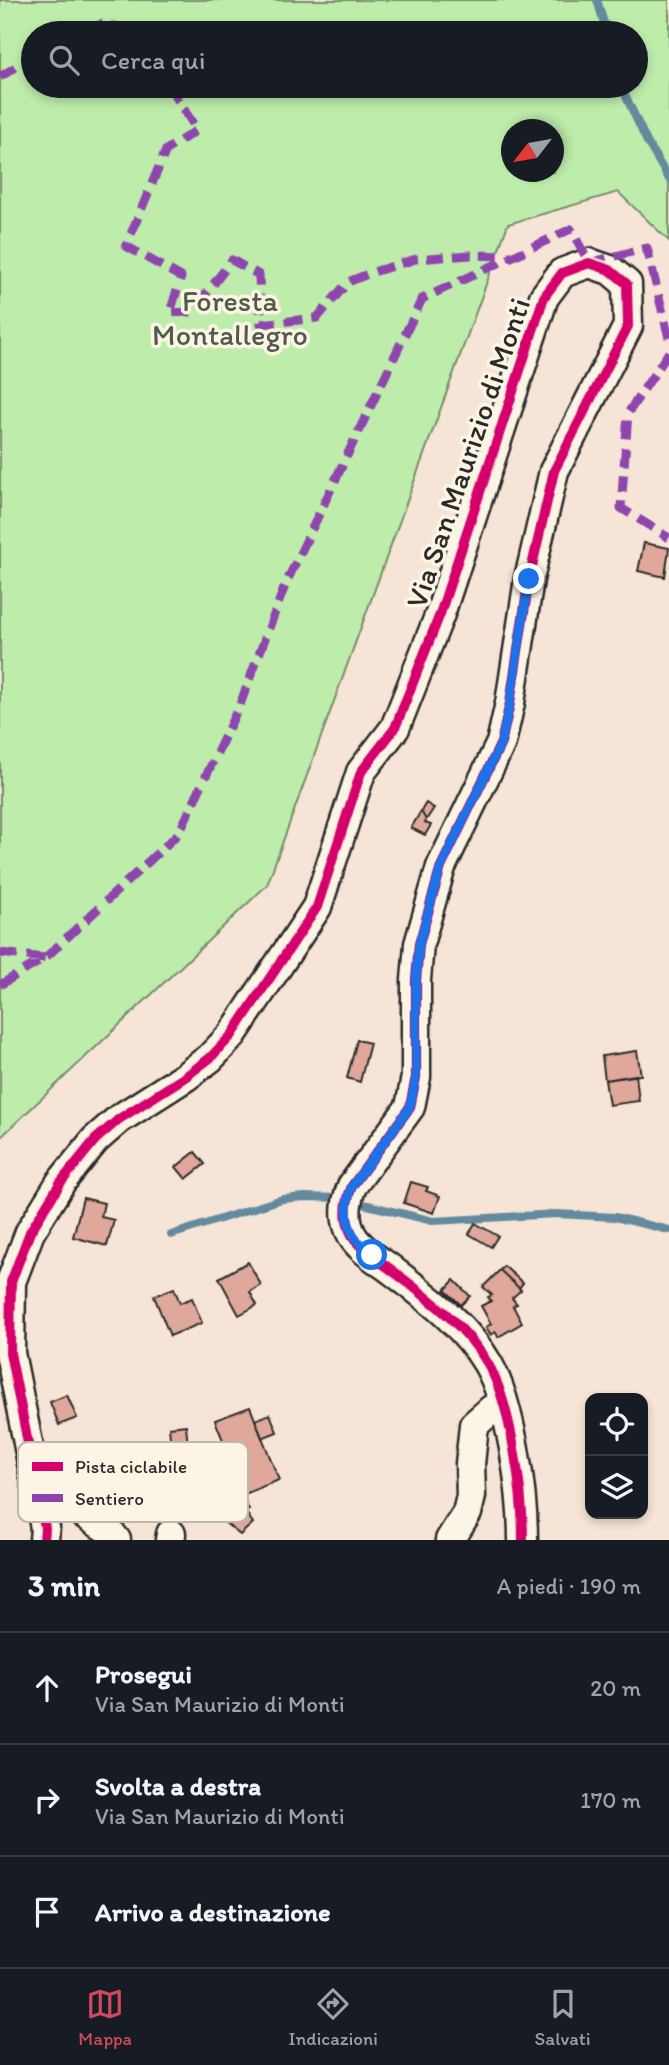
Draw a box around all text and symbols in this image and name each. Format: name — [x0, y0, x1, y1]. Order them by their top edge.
search box — [21, 21, 648, 98]
icon: search — [45, 41, 83, 79]
text: Cerca qui — [101, 44, 205, 76]
north arrow — [501, 119, 564, 182]
park label: Foresta Montallegro — [152, 282, 308, 353]
street label: Via San Maurizio di Monti — [397, 293, 538, 613]
route end — [513, 563, 544, 594]
route start — [356, 1239, 387, 1270]
map controls — [585, 1393, 648, 1519]
button: locate — [585, 1393, 648, 1456]
legend — [18, 1442, 248, 1522]
text: Pista ciclabile — [75, 1455, 187, 1478]
button: layers — [585, 1456, 648, 1519]
text: Sentiero — [75, 1487, 144, 1510]
text: 3 min — [28, 1567, 100, 1604]
text: A piedi · 190 m — [497, 1572, 641, 1600]
text: Prosegui — [95, 1658, 192, 1690]
icon: ahead — [28, 1669, 66, 1707]
text: 20 m — [590, 1674, 641, 1702]
text: Via San Maurizio di Monti — [95, 1690, 345, 1718]
text: Svolta a destra — [95, 1770, 261, 1802]
icon: right — [28, 1781, 66, 1819]
text: 170 m — [580, 1786, 641, 1814]
text: Via San Maurizio di Monti — [95, 1802, 345, 1830]
icon: arrive — [28, 1893, 66, 1931]
text: Arrivo a destinazione — [95, 1896, 331, 1928]
tab: Mappa — [78, 1985, 132, 2050]
tab: Indicazioni — [289, 1985, 378, 2050]
tab: Salvati — [535, 1985, 591, 2050]

